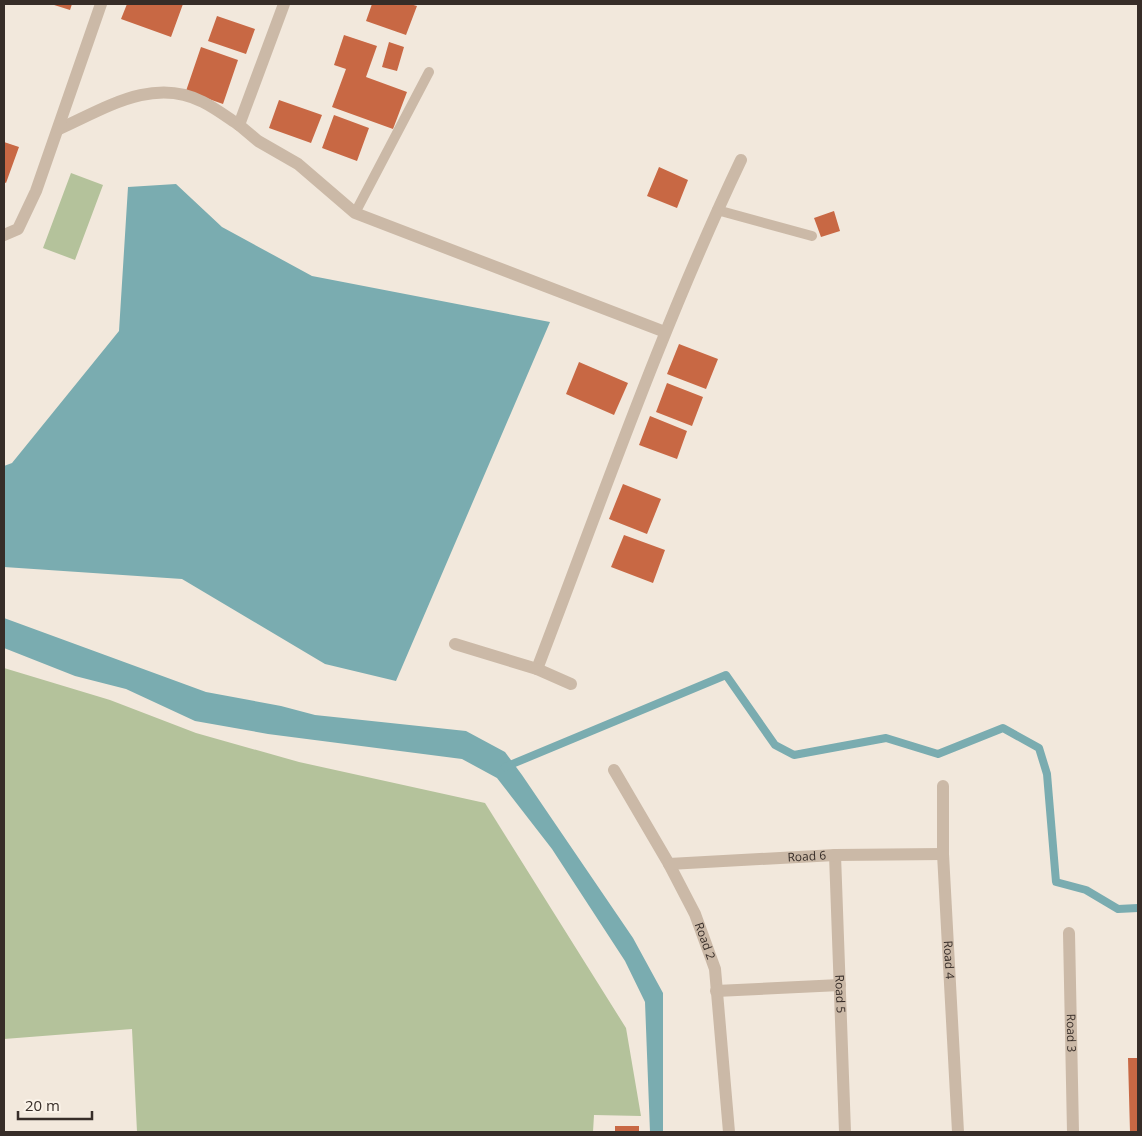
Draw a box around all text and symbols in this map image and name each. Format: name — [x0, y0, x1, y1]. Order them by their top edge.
street label: Road 6 — [787, 846, 827, 866]
street label: Road 2 — [691, 920, 720, 962]
street label: Road 4 — [940, 940, 959, 980]
street label: Road 5 — [831, 974, 850, 1014]
street label: Road 3 — [1063, 1013, 1080, 1053]
scale bar — [18, 1088, 91, 1120]
text: 20 m — [25, 1095, 60, 1115]

